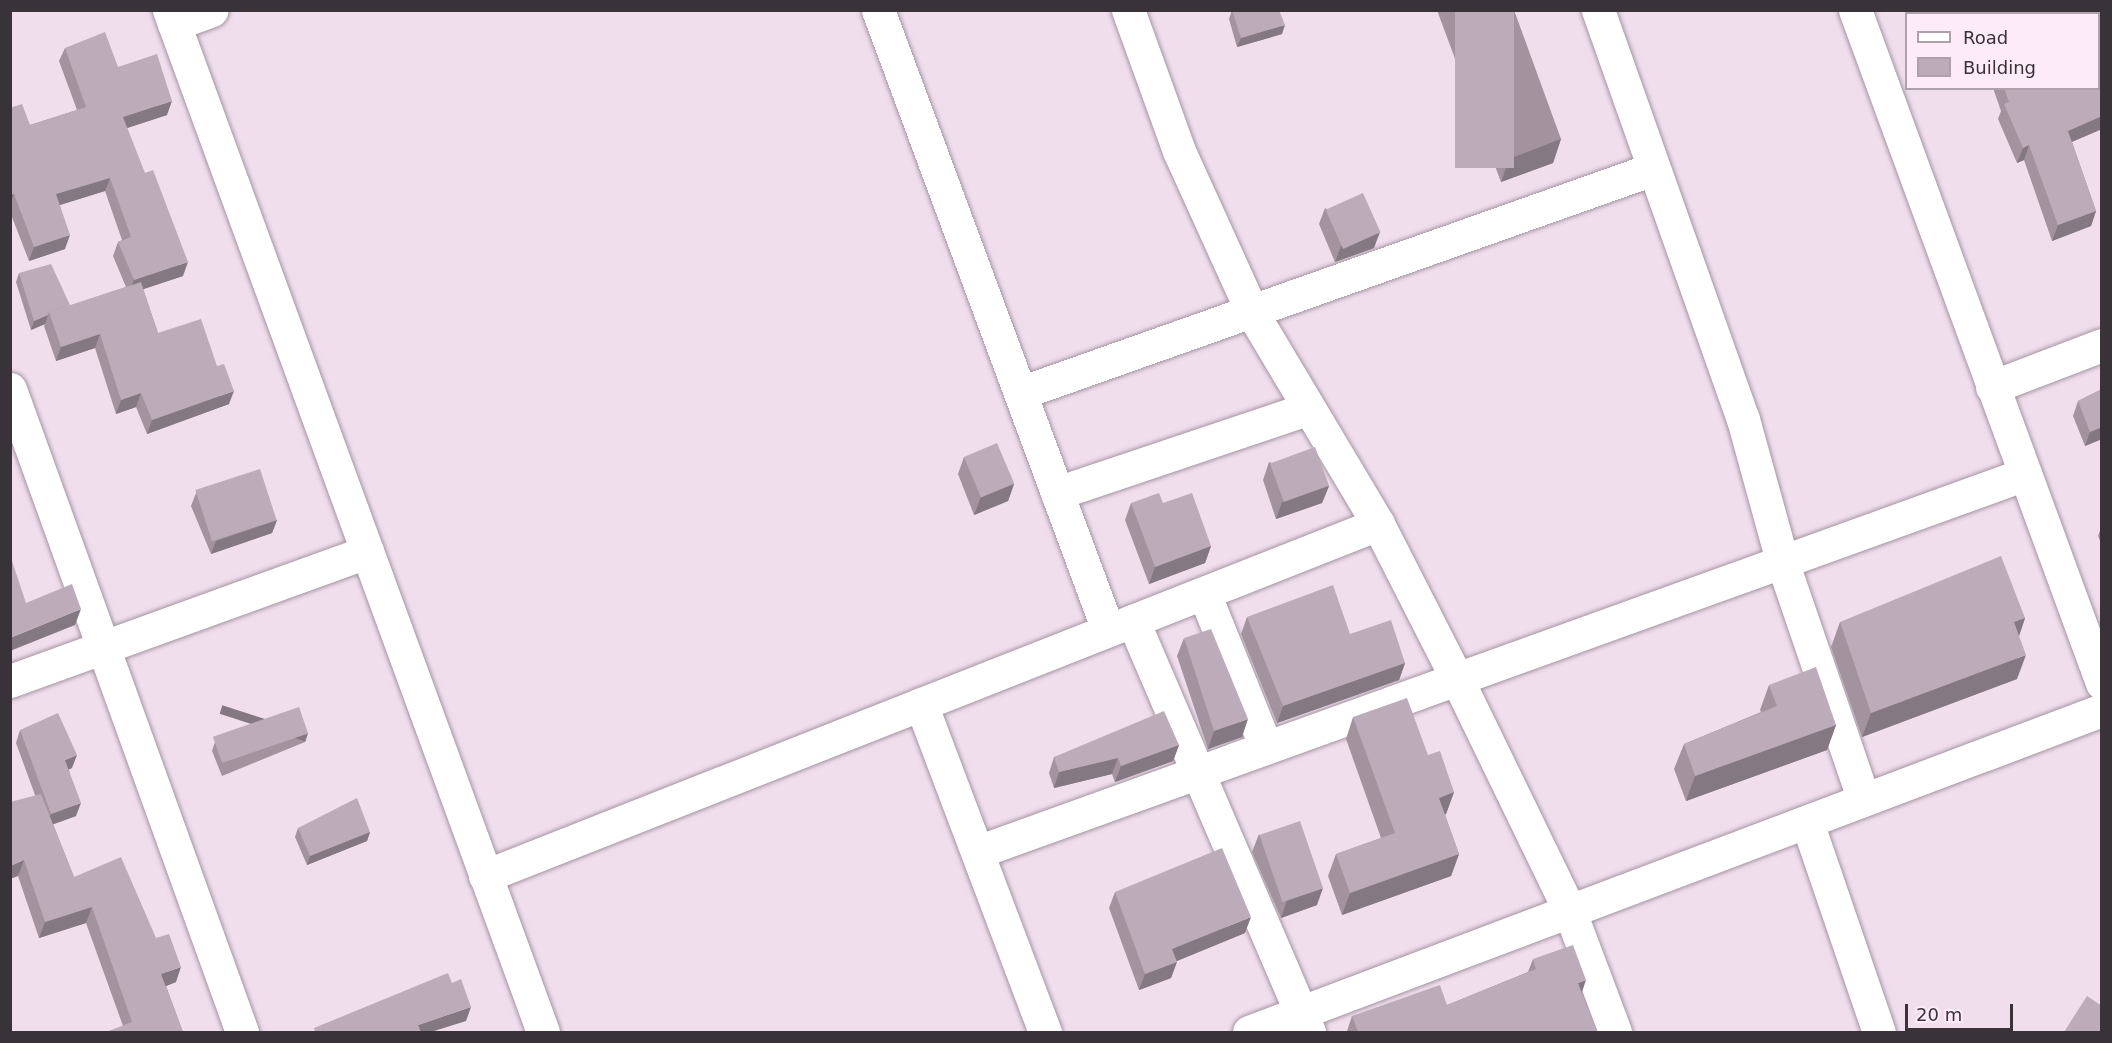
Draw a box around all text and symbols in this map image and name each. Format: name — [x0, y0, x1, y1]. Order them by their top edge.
legend — [1905, 12, 2100, 90]
text: Road — [1963, 27, 2008, 48]
text: Building — [1963, 57, 2036, 78]
scale bar — [1908, 992, 2016, 1030]
text: 20 m — [1916, 1004, 1962, 1025]

